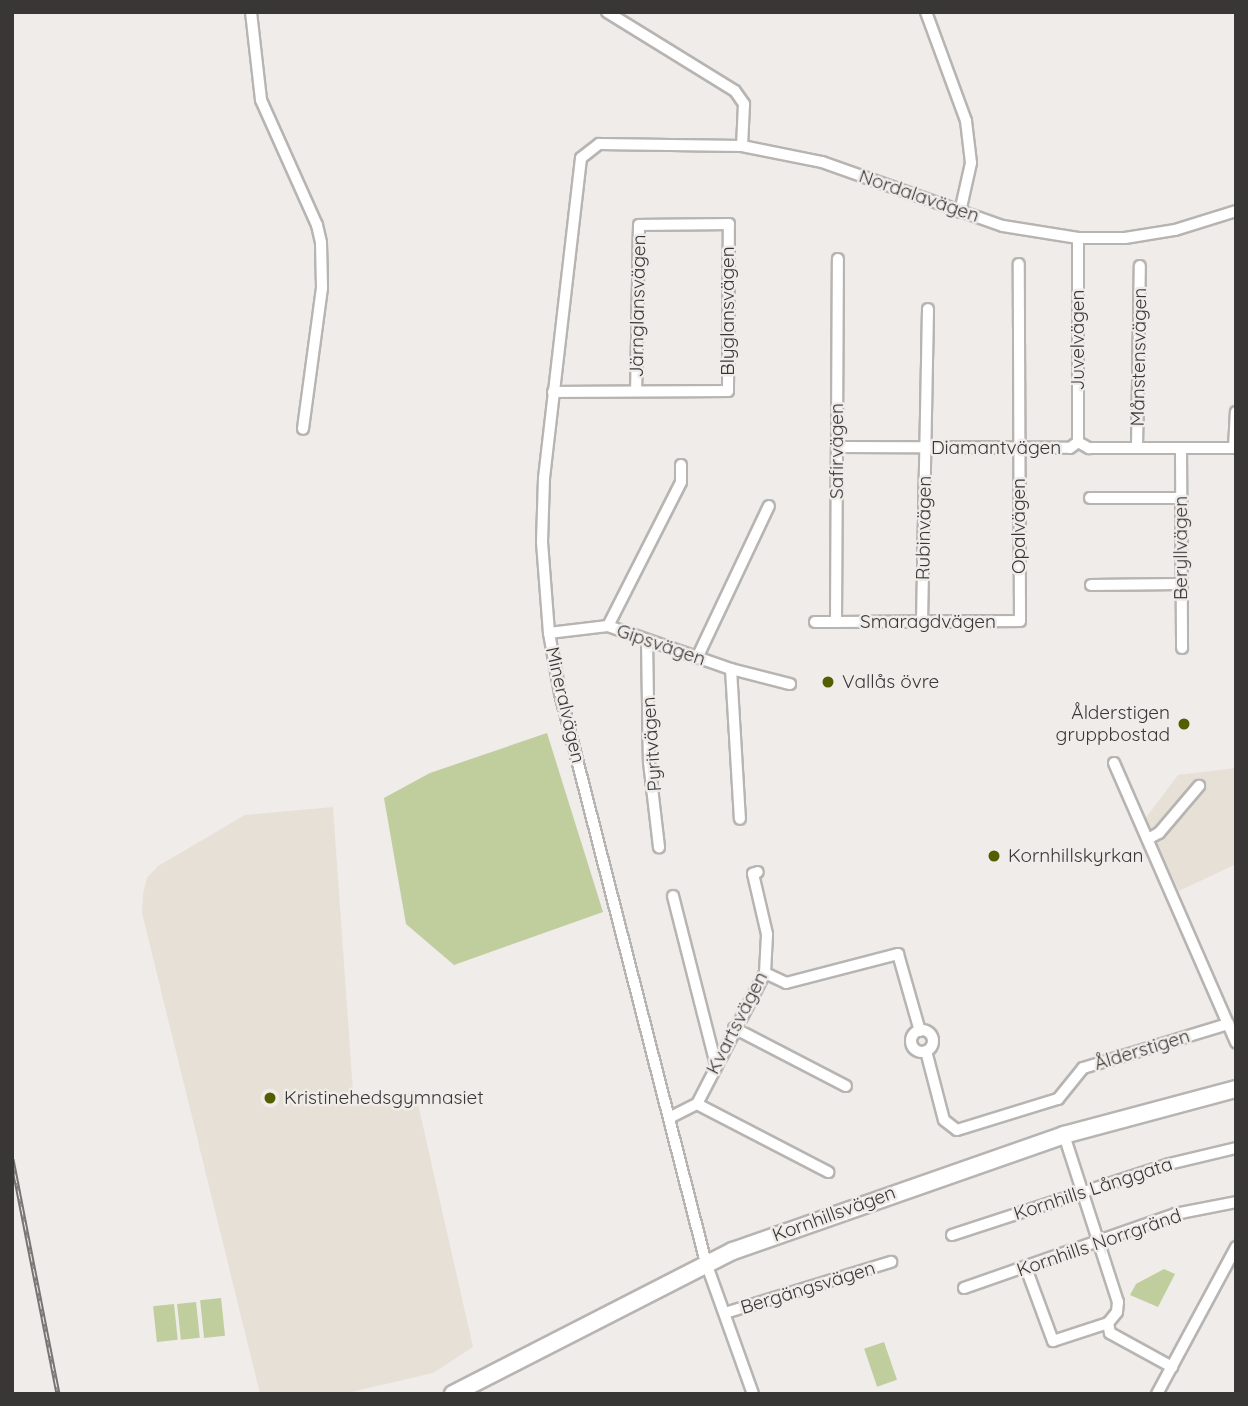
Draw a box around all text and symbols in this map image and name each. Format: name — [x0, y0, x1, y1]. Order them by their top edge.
street label: Nordalavägen — [856, 165, 982, 227]
street label: Järnglansvägen — [625, 234, 651, 378]
street label: Blyglansvägen — [717, 246, 739, 376]
street label: Månstensvägen — [1126, 287, 1152, 427]
street label: Juvelvägen — [1067, 290, 1089, 390]
street label: Safirvägen — [826, 403, 848, 499]
street label: Diamantvägen — [931, 437, 1061, 459]
street label: Rubinvägen — [912, 476, 936, 580]
street label: Opalvägen — [1008, 478, 1030, 574]
street label: Beryllvägen — [1170, 496, 1192, 600]
street label: Smaragdvägen — [860, 611, 996, 633]
street label: Gipsvägen — [614, 619, 708, 671]
street label: Mineralvägen — [541, 645, 589, 765]
place label: Vallås övre — [842, 671, 939, 693]
marker: Vallås övre — [820, 674, 836, 690]
street label: Pyritvägen — [637, 696, 667, 792]
place label: Ålderstigen gruppbostad — [1056, 702, 1170, 746]
marker: Ålderstigen gruppbostad — [1176, 716, 1192, 732]
place label: Kornhillskyrkan — [1008, 845, 1144, 867]
marker: Kornhillskyrkan — [986, 848, 1002, 864]
street label: Kvartsvägen — [701, 968, 773, 1078]
street label: Ålderstigen — [1091, 1025, 1193, 1075]
place label: Kristinehedsgymnasiet — [284, 1087, 484, 1109]
marker: Kristinehedsgymnasiet — [262, 1090, 278, 1106]
street label: Kornhills Långgata — [1011, 1153, 1175, 1225]
street label: Kornhillsvägen — [769, 1181, 899, 1247]
street label: Kornhills Norrgränd — [1014, 1204, 1184, 1282]
street label: Bergängsvägen — [738, 1257, 878, 1319]

